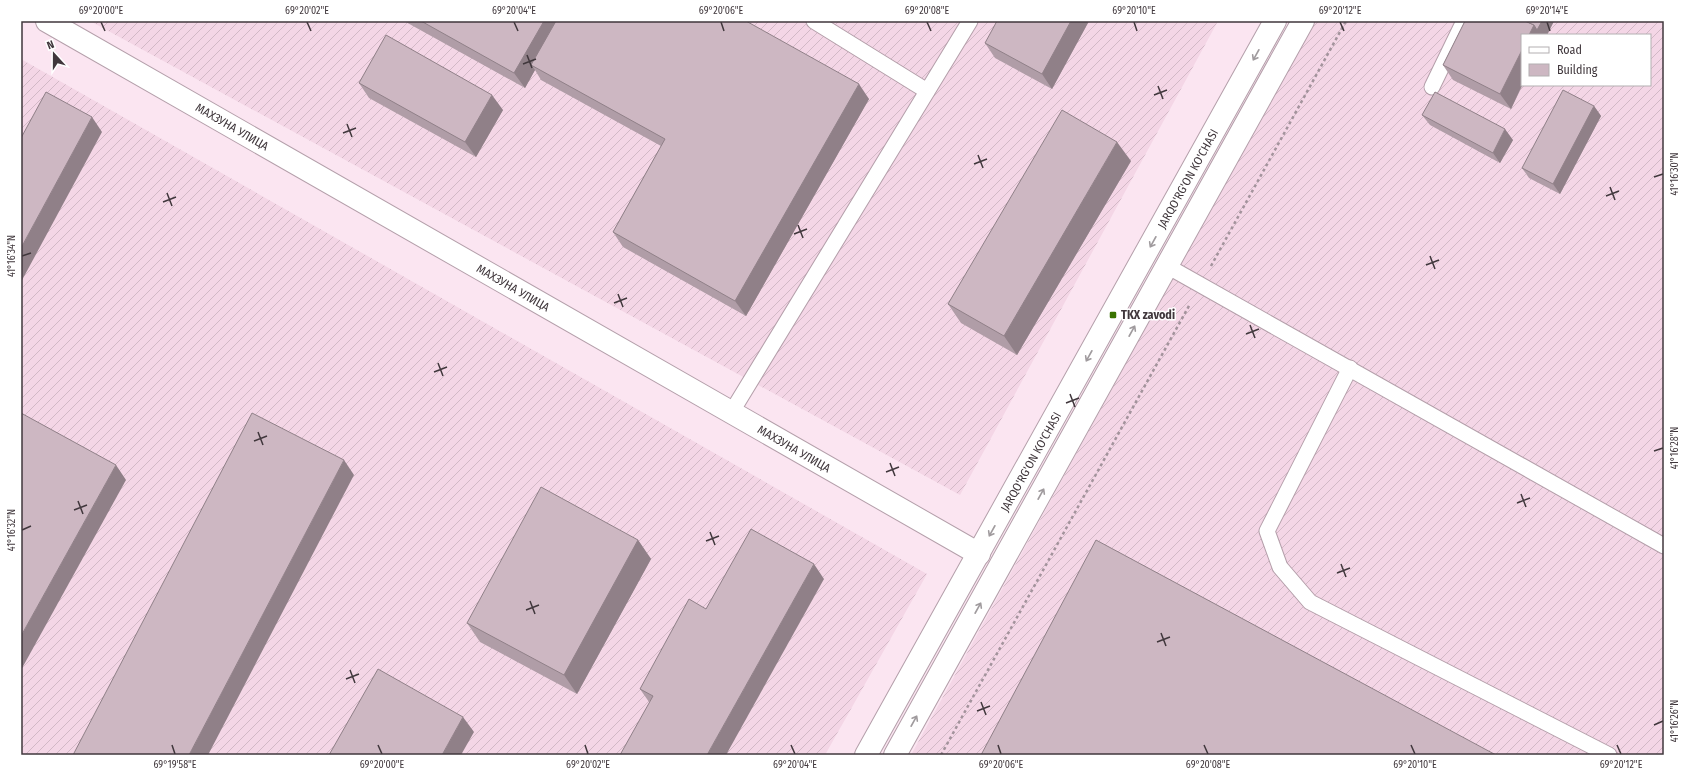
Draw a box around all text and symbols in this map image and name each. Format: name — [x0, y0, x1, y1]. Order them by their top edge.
text: 69°20'00"E — [79, 5, 124, 17]
text: 69°20'02"E — [285, 5, 329, 17]
text: 69°20'04"E — [492, 5, 536, 17]
text: 69°20'06"E — [699, 5, 743, 17]
text: 69°20'08"E — [905, 5, 949, 17]
text: 69°20'10"E — [1112, 5, 1156, 17]
text: 69°20'12"E — [1319, 5, 1362, 17]
text: 69°20'14"E — [1526, 5, 1569, 17]
north arrow — [34, 34, 74, 74]
legend — [1521, 34, 1651, 86]
text: N — [45, 38, 56, 52]
text: Road — [1557, 43, 1582, 57]
one-way arrow — [1252, 49, 1259, 61]
text: Building — [1557, 63, 1598, 77]
street label: МАХЗУНА УЛИЦА — [193, 101, 271, 154]
street label: JARQO'RG'ON KO'CHASI — [1155, 127, 1221, 231]
text: 41°16'30"N — [1669, 152, 1681, 196]
text: 41°16'34"N — [6, 235, 18, 277]
one-way arrow — [1148, 236, 1156, 248]
street label: МАХЗУНА УЛИЦА — [474, 262, 552, 315]
place label: TKX zavodi — [1121, 308, 1175, 322]
marker: TKX zavodi — [1108, 310, 1118, 320]
one-way arrow — [1128, 326, 1136, 338]
one-way arrow — [1085, 350, 1093, 362]
street label: JARQO'RG'ON KO'CHASI — [998, 410, 1064, 514]
street label: МАХЗУНА УЛИЦА — [755, 423, 833, 476]
text: 41°16'28"N — [1669, 427, 1681, 469]
one-way arrow — [1038, 488, 1046, 500]
text: 41°16'32"N — [6, 509, 18, 551]
one-way arrow — [988, 525, 995, 537]
one-way arrow — [975, 602, 983, 614]
text: 41°16'26"N — [1669, 700, 1681, 742]
one-way arrow — [911, 715, 919, 727]
text: 69°19'58"E — [153, 759, 197, 771]
text: 69°20'00"E — [360, 759, 405, 771]
text: 69°20'02"E — [566, 759, 610, 771]
text: 69°20'04"E — [773, 759, 817, 771]
text: 69°20'06"E — [979, 759, 1023, 771]
text: 69°20'08"E — [1186, 759, 1230, 771]
text: 69°20'10"E — [1393, 759, 1437, 771]
text: 69°20'12"E — [1600, 759, 1643, 771]

